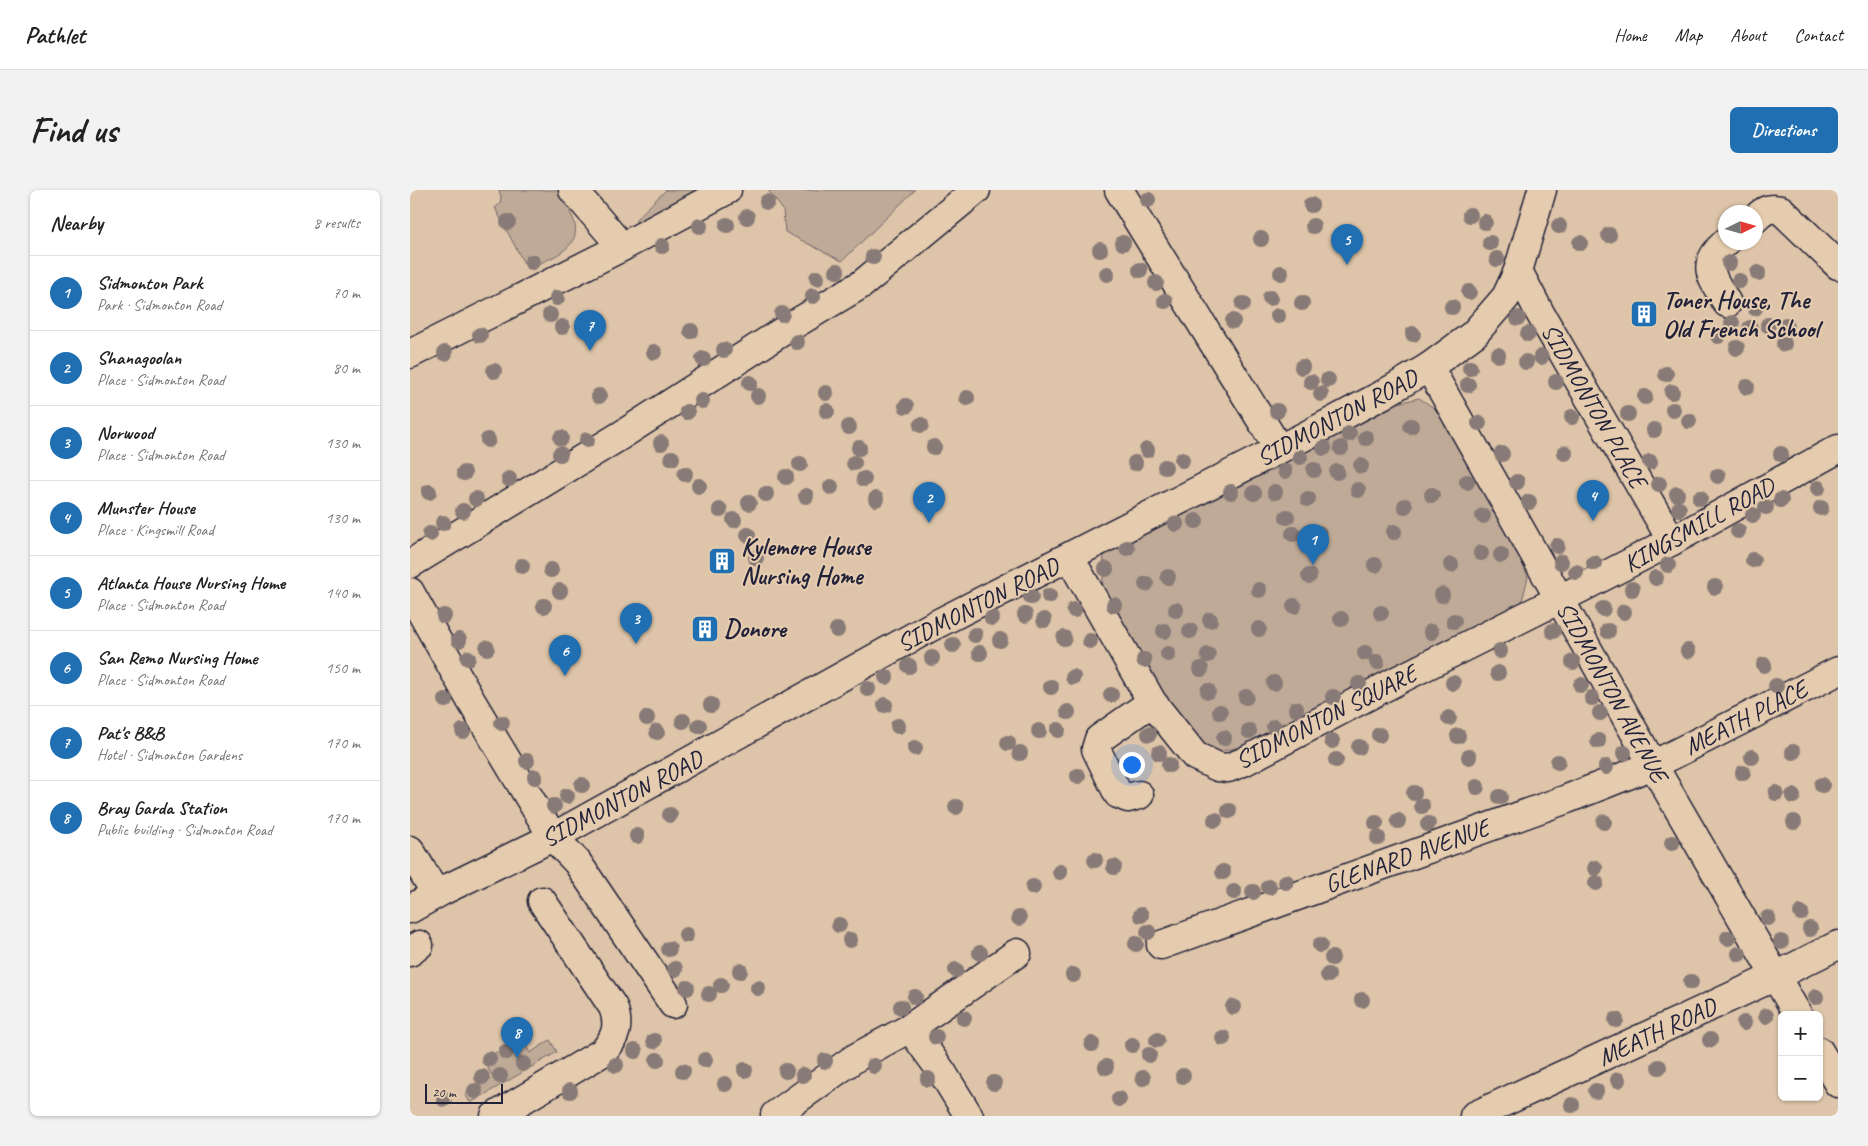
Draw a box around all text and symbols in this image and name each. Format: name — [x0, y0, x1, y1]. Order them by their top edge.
text: Pathlet — [25, 20, 85, 50]
text: Home — [1614, 24, 1647, 46]
text: Map — [1675, 24, 1702, 46]
text: About — [1730, 24, 1766, 46]
text: Contact — [1794, 24, 1843, 46]
button: Directions — [1730, 107, 1838, 153]
text: Find us — [30, 108, 117, 153]
north arrow — [1718, 205, 1763, 250]
text: Nearby — [50, 210, 103, 236]
text: 8 results — [313, 213, 360, 233]
pin: 5 — [1331, 224, 1363, 265]
text: Sidmonton Park — [97, 271, 202, 295]
text: 1 — [62, 283, 70, 303]
text: 70 m — [333, 283, 360, 303]
place label: Toner House, The Old French School — [1663, 284, 1823, 345]
text: Park · Sidmonton Road — [97, 295, 222, 315]
building icon: Toner House, The Old French School — [1629, 299, 1659, 329]
pin: 7 — [574, 310, 606, 351]
street label: SIDMONTON PLACE — [1534, 318, 1656, 497]
text: Shanagoolan — [97, 346, 181, 370]
text: 2 — [62, 358, 70, 378]
text: 80 m — [333, 358, 360, 378]
street label: SIDMONTON ROAD — [1251, 361, 1425, 474]
text: Place · Sidmonton Road — [97, 370, 225, 390]
text: Norwood — [97, 421, 154, 445]
text: 3 — [62, 433, 70, 453]
text: 130 m — [326, 433, 360, 453]
text: Place · Sidmonton Road — [97, 445, 225, 465]
street label: KINGSMILL ROAD — [1618, 469, 1782, 580]
pin: 4 — [1577, 480, 1609, 521]
pin: 2 — [913, 482, 945, 523]
text: Munster House — [97, 496, 195, 520]
text: 4 — [62, 508, 70, 528]
text: 130 m — [326, 508, 360, 528]
text: Place · Kingsmill Road — [97, 520, 214, 540]
pin: 1 — [1297, 524, 1329, 565]
place label: Kylemore House Nursing Home — [741, 531, 872, 592]
building icon: Kylemore House Nursing Home — [707, 546, 737, 576]
street label: SIDMONTON ROAD — [891, 550, 1066, 660]
text: Atlanta House Nursing Home — [97, 571, 285, 595]
text: 5 — [63, 583, 69, 603]
text: 140 m — [326, 583, 360, 603]
text: Place · Sidmonton Road — [97, 595, 225, 615]
street label: SIDMONTON AVENUE — [1549, 596, 1676, 790]
pin: 3 — [620, 603, 652, 644]
place label: Donore — [724, 613, 788, 645]
building icon: Donore — [690, 614, 720, 644]
pin: 6 — [549, 635, 581, 676]
text: San Remo Nursing Home — [97, 646, 257, 670]
street label: SIDMONTON SQUARE — [1230, 656, 1425, 777]
text: 6 — [62, 658, 70, 678]
text: 150 m — [326, 658, 360, 678]
text: Place · Sidmonton Road — [97, 670, 225, 690]
street label: MEATH PLACE — [1679, 672, 1815, 762]
text: Pat's B&B — [97, 721, 164, 745]
text: 7 — [62, 733, 70, 753]
text: 170 m — [326, 733, 360, 753]
street label: SIDMONTON ROAD — [536, 742, 710, 855]
text: Hotel · Sidmonton Gardens — [97, 745, 242, 765]
your location — [1119, 752, 1145, 778]
text: Bray Garda Station — [97, 796, 227, 820]
text: 8 — [62, 808, 70, 828]
text: 170 m — [326, 808, 360, 828]
street label: GLENARD AVENUE — [1320, 810, 1497, 901]
text: Public building · Sidmonton Road — [97, 820, 273, 840]
street label: MEATH ROAD — [1592, 990, 1723, 1073]
map controls — [1778, 1011, 1823, 1101]
button: + — [1778, 1011, 1823, 1056]
pin: 8 — [501, 1017, 533, 1058]
button: − — [1778, 1056, 1823, 1101]
scale bar — [425, 1081, 502, 1104]
text: 20 m — [432, 1084, 456, 1101]

